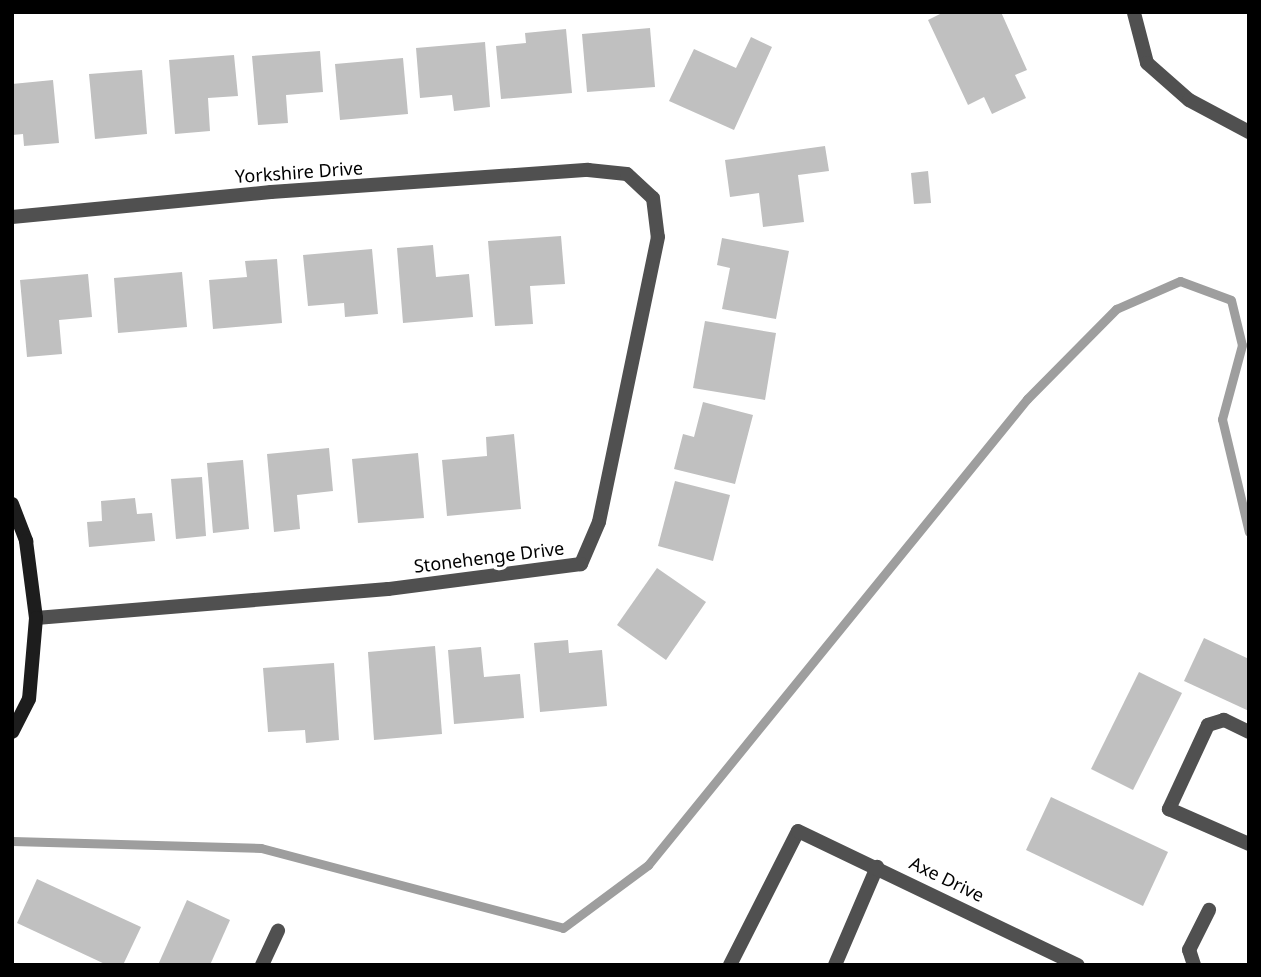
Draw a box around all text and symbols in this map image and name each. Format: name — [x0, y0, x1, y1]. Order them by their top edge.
street label: Yorkshire Drive — [234, 157, 364, 187]
street label: Stonehenge Drive — [413, 537, 565, 577]
street label: Axe Drive — [906, 852, 988, 906]

